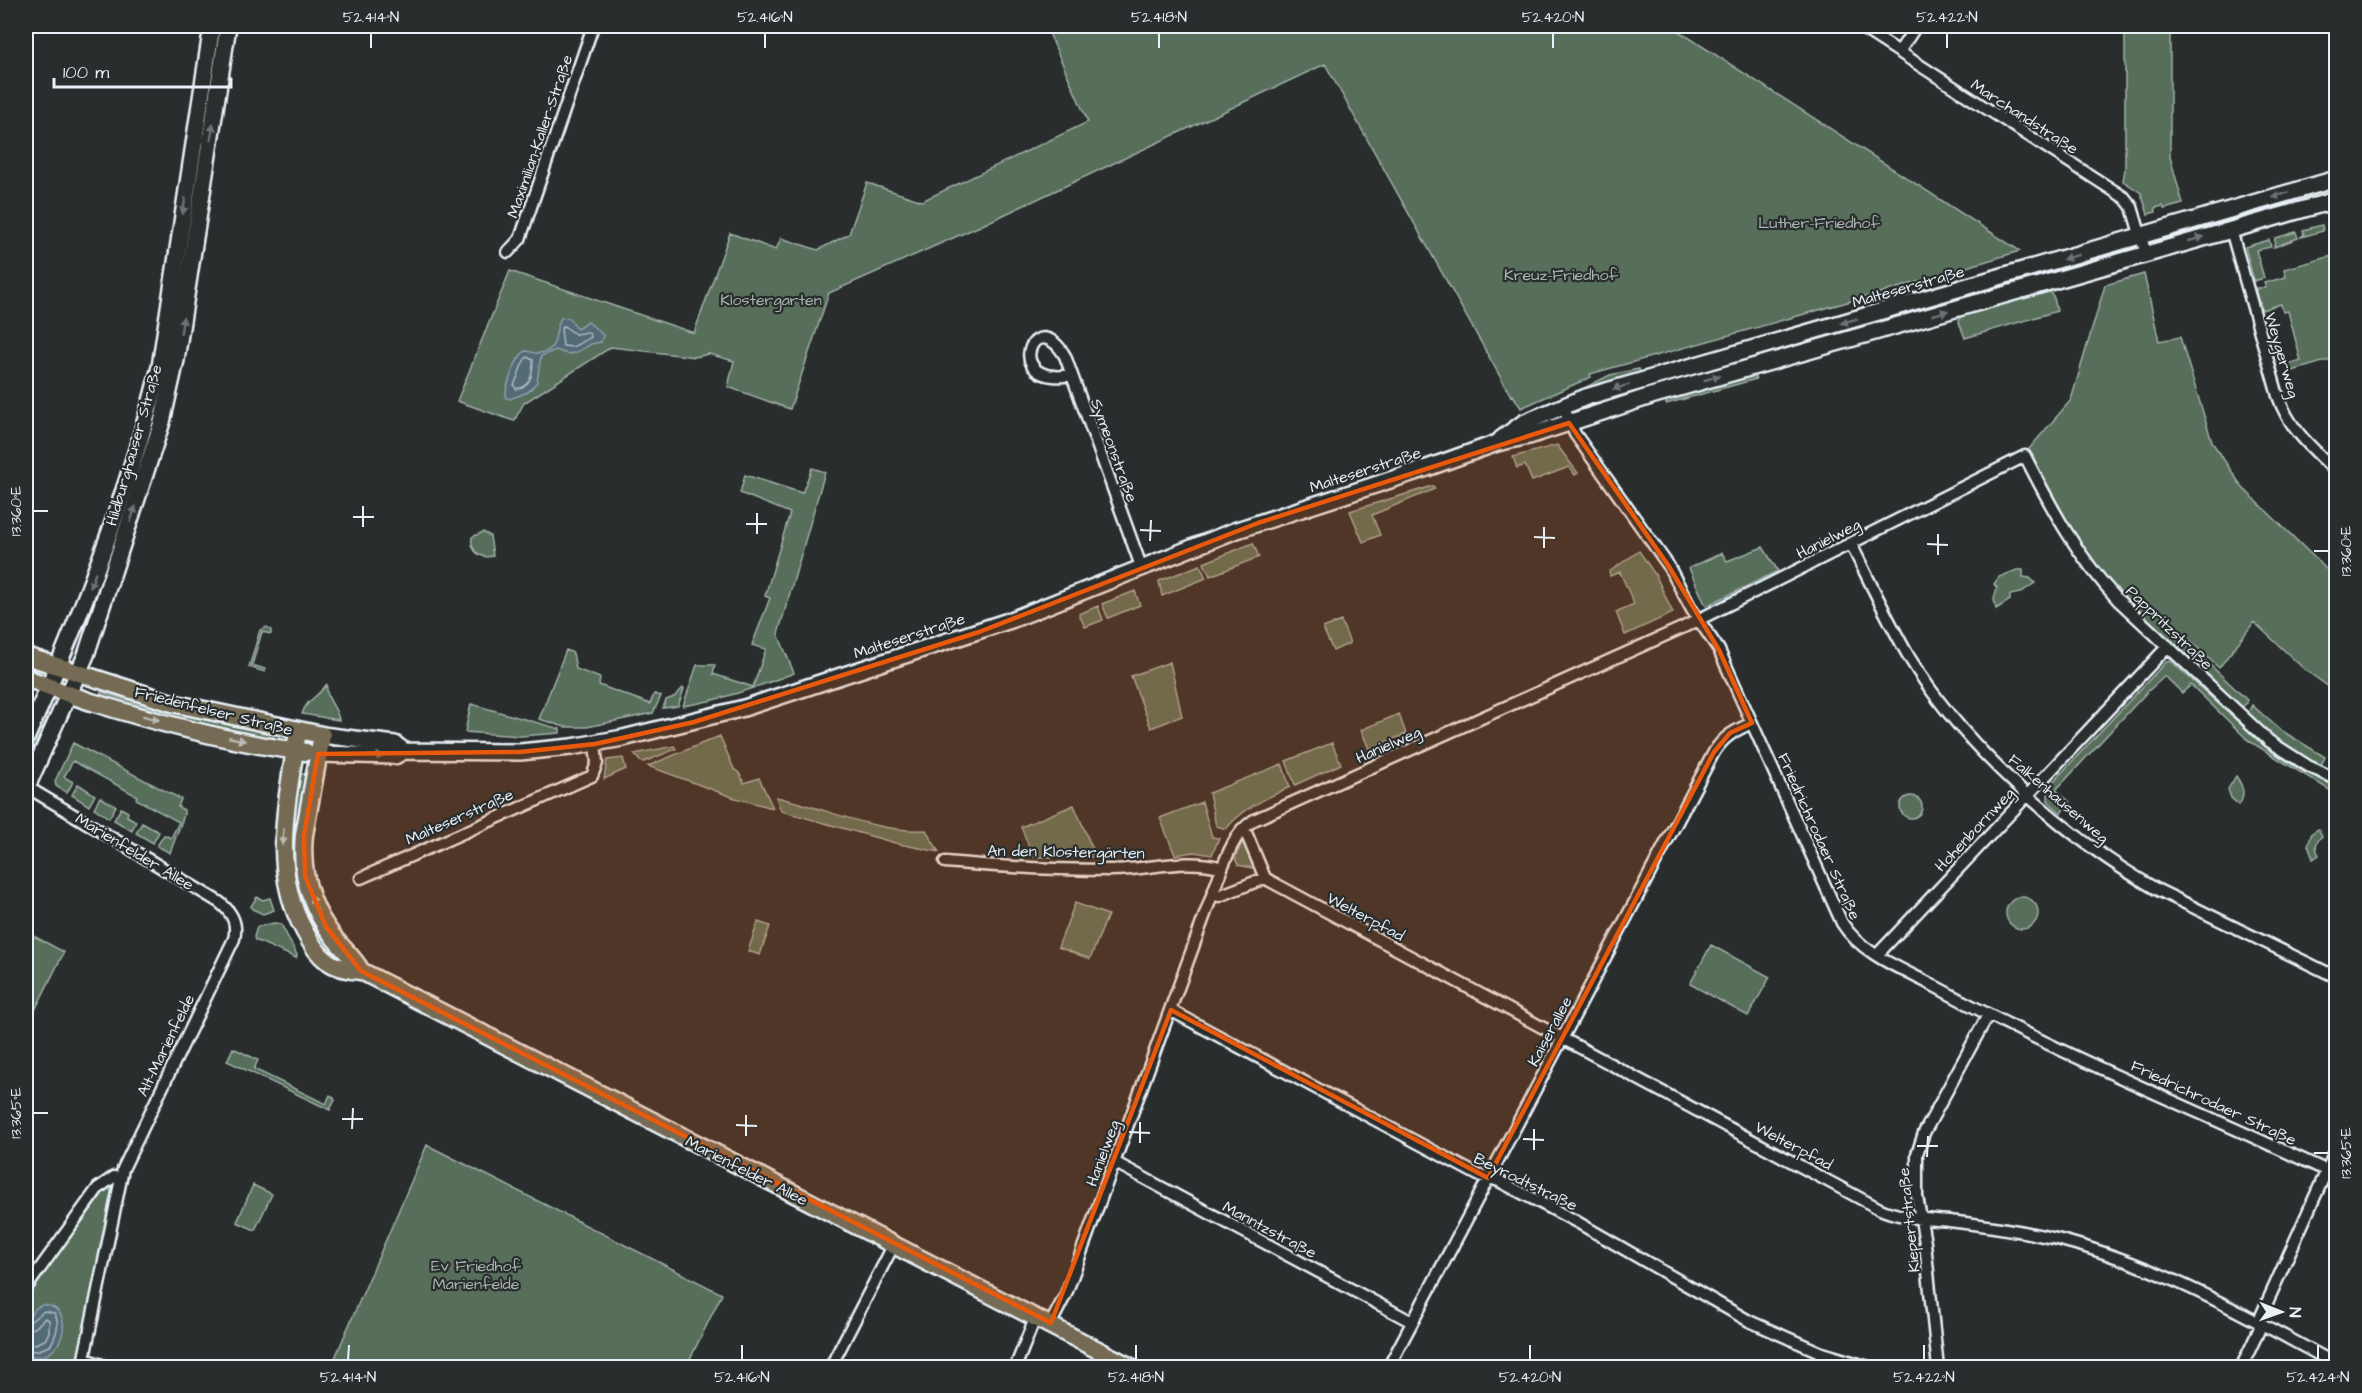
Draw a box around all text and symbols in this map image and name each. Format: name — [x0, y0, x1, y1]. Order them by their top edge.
text: 52.414°N — [343, 7, 399, 28]
text: 52.416°N — [737, 7, 793, 28]
text: 52.418°N — [1131, 7, 1187, 28]
text: 52.420°N — [1522, 7, 1584, 28]
text: 52.422°N — [1916, 7, 1978, 28]
scale bar — [54, 51, 231, 89]
street label: Maximilian-Kaller-Straße — [502, 51, 578, 221]
text: 100 m — [63, 60, 109, 85]
street label: Marchandstraße — [1966, 74, 2083, 160]
one-way arrow — [207, 123, 216, 142]
one-way arrow — [2271, 191, 2289, 201]
one-way arrow — [180, 197, 189, 216]
park label: Luther-Friedhof — [1758, 212, 1880, 234]
one-way arrow — [2187, 234, 2205, 244]
one-way arrow — [2062, 253, 2080, 263]
street label: Malteserstraße — [1849, 260, 1967, 314]
park label: Kreuz-Friedhof — [1504, 264, 1618, 286]
park label: Klostergarten — [720, 289, 822, 312]
one-way arrow — [1931, 308, 1949, 317]
street label: Weygerweg — [2258, 310, 2305, 401]
one-way arrow — [178, 315, 187, 334]
one-way arrow — [1840, 317, 1858, 326]
street label: Hildburghauser Straße — [100, 362, 169, 529]
one-way arrow — [1703, 373, 1721, 382]
one-way arrow — [1612, 383, 1630, 392]
street label: Symeonstraße — [1084, 396, 1143, 506]
street label: Malteserstraße — [1307, 441, 1424, 498]
text: 13.360°E — [6, 486, 27, 536]
one-way arrow — [129, 505, 138, 523]
street label: Hanielweg — [1793, 513, 1865, 565]
text: 13.360°E — [2336, 526, 2357, 576]
one-way arrow — [88, 571, 98, 589]
street label: Pappritzstraße — [2121, 580, 2218, 675]
street label: Malteserstraße — [851, 607, 968, 664]
street label: Friedenfelser Straße — [132, 681, 295, 741]
one-way arrow — [142, 714, 160, 723]
street label: Hanielweg — [1352, 721, 1425, 770]
one-way arrow — [227, 735, 246, 744]
street label: Falkenhausenweg — [2003, 749, 2113, 849]
street label: Friedrichrodaer Straße — [1772, 750, 1866, 924]
one-way arrow — [365, 751, 384, 761]
street label: Malteserstraße — [402, 783, 517, 851]
street label: Hohenbornweg — [1930, 783, 2020, 877]
street label: Marienfelder Allee — [71, 808, 198, 896]
one-way arrow — [279, 827, 288, 846]
street label: An den Klostergärten — [987, 840, 1145, 865]
street label: Welterpfad — [1323, 887, 1408, 947]
one-way arrow — [309, 894, 319, 912]
street label: Alt-Marienfelde — [132, 990, 200, 1100]
street label: Kaiserallee — [1522, 992, 1578, 1070]
street label: Friedrichrodaer Straße — [2127, 1055, 2300, 1151]
text: 13.365°E — [6, 1087, 27, 1139]
street label: Welterpfad — [1751, 1116, 1836, 1176]
street label: Hanielweg — [1081, 1117, 1126, 1190]
text: 13.365°E — [2336, 1127, 2357, 1179]
street label: Marienfelder Allee — [682, 1131, 812, 1211]
street label: Beyrodtstraße — [1470, 1147, 1581, 1218]
street label: Kiepertstraße — [1893, 1166, 1925, 1273]
street label: Manntzstraße — [1219, 1196, 1321, 1264]
park label: Ev Friedhof Marienfelde — [431, 1255, 521, 1295]
north arrow — [2251, 1282, 2311, 1342]
text: N — [2284, 1307, 2306, 1317]
text: 52.414°N — [320, 1367, 376, 1388]
text: 52.416°N — [714, 1367, 770, 1388]
text: 52.418°N — [1108, 1367, 1164, 1388]
text: 52.420°N — [1499, 1367, 1561, 1388]
text: 52.422°N — [1893, 1367, 1955, 1388]
text: 52.424°N — [2286, 1367, 2350, 1388]

